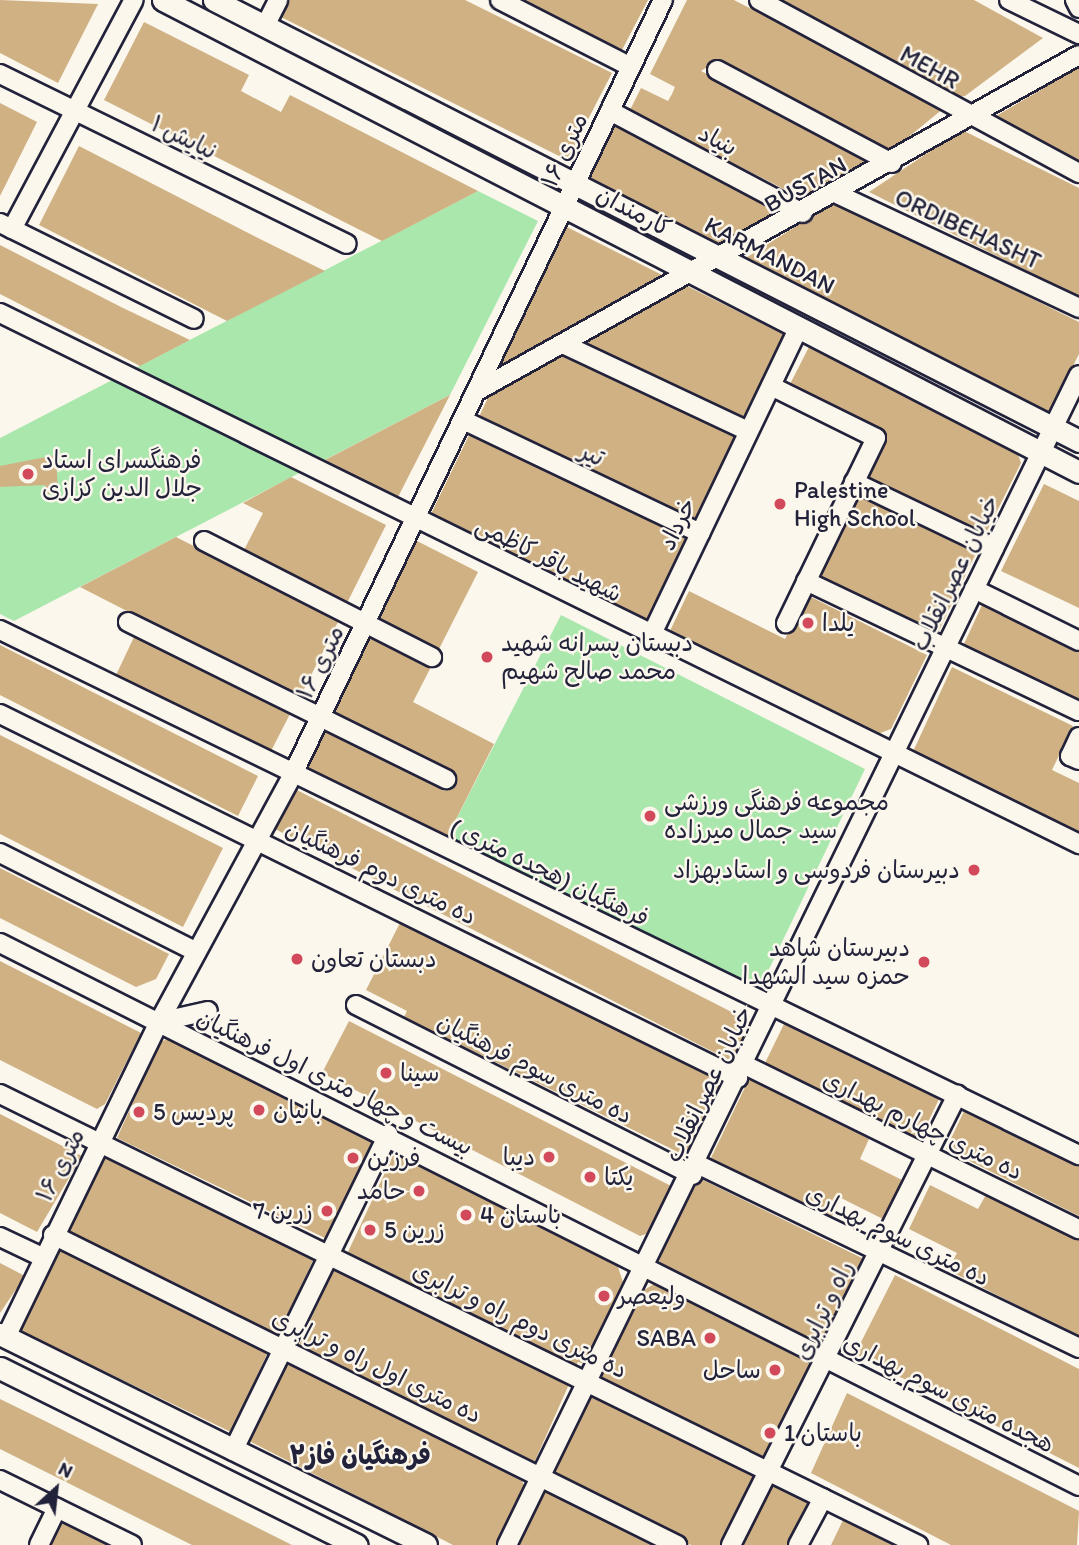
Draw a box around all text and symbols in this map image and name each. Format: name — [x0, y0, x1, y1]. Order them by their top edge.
street label: MEHR — [895, 39, 965, 95]
street label: نیایش ۱ — [146, 109, 222, 165]
street label: ۱۶ متری — [534, 109, 594, 191]
street label: بنیاد — [694, 118, 742, 162]
street label: BUSTAN — [759, 150, 851, 218]
street label: کارمندان — [592, 179, 676, 243]
street label: ORDIBEHASHT — [890, 183, 1046, 275]
street label: KARMANDAN — [700, 210, 840, 300]
street label: تیر — [575, 436, 609, 472]
place label: فرهنگسرای استاد جلال الدین کزازی — [42, 446, 202, 502]
marker: فرهنگسرای استاد جلال الدین کزازی — [20, 466, 36, 482]
place label: Palestine High School — [794, 476, 915, 532]
street label: خیابان عصرانقلاب — [905, 490, 1005, 656]
street label: خرداد — [652, 493, 702, 555]
marker: Palestine High School — [772, 496, 788, 512]
street label: شهید باقر کاظمی — [471, 510, 627, 608]
place label: یلدا — [822, 609, 855, 637]
marker: یلدا — [800, 615, 816, 631]
street label: ۱۶ متری — [290, 621, 350, 703]
place label: دبستان پسرانه شهید محمد صالح شهیم — [501, 629, 693, 685]
marker: دبستان پسرانه شهید محمد صالح شهیم — [479, 649, 495, 665]
place label: مجموعه فرهنگی ورزشی سید جمال میرزاده — [664, 788, 889, 844]
marker: مجموعه فرهنگی ورزشی سید جمال میرزاده — [642, 808, 658, 824]
street label: فرهنگیان (هجده متری ) — [446, 811, 654, 933]
street label: ده متری دوم فرهنگیان — [281, 813, 481, 931]
place label: دبیرستان فردوسی و استادبهزاد — [673, 856, 960, 884]
marker: دبیرستان فردوسی و استادبهزاد — [966, 862, 982, 878]
place label: دبیرستان شاهد حمزه سید الشهدا — [742, 934, 910, 990]
place label: دبستان تعاون — [311, 945, 437, 973]
marker: دبستان تعاون — [289, 951, 305, 967]
marker: دبیرستان شاهد حمزه سید الشهدا — [916, 954, 932, 970]
street label: خیابان عصرانقلاب — [658, 1001, 758, 1167]
street label: بیست و چهار متری اول فرهنگیان — [192, 1003, 478, 1161]
street label: ده متری سوم فرهنگیان — [433, 1006, 637, 1130]
place label: سینا — [400, 1059, 440, 1087]
street label: ده متری چهارم بهداری — [818, 1064, 1028, 1186]
marker: سینا — [378, 1065, 394, 1081]
place label: بانیان — [273, 1096, 323, 1124]
place label: پردیس 5 — [153, 1098, 234, 1126]
marker: بانیان — [251, 1102, 267, 1118]
marker: پردیس 5 — [131, 1104, 147, 1120]
street label: ۱۶ متری — [29, 1124, 91, 1206]
place label: دیبا — [503, 1143, 535, 1171]
place label: فرزین — [367, 1144, 421, 1172]
marker: دیبا — [541, 1149, 557, 1165]
marker: فرزین — [345, 1150, 361, 1166]
place label: یکتا — [604, 1163, 633, 1191]
marker: یکتا — [582, 1169, 598, 1185]
place label: حامد — [357, 1177, 405, 1205]
street label: ده متری سوم بهداری — [801, 1178, 995, 1292]
marker: حامد — [411, 1183, 427, 1199]
place label: زرین 7 — [253, 1197, 313, 1225]
place label: باستان 4 — [480, 1201, 561, 1229]
marker: زرین 7 — [319, 1203, 335, 1219]
marker: باستان 4 — [458, 1207, 474, 1223]
place label: زرین 5 — [384, 1216, 445, 1244]
marker: زرین 5 — [362, 1222, 378, 1238]
street label: ده متری دوم راه و ترابری — [408, 1255, 632, 1385]
street label: راه و ترابری — [787, 1256, 859, 1364]
place label: ولیعصر — [618, 1282, 686, 1310]
marker: ولیعصر — [596, 1288, 612, 1304]
street label: ده متری اول راه و ترابری — [268, 1303, 486, 1429]
place label: SABA — [637, 1324, 696, 1352]
street label: هجده متری سوم بهداری — [839, 1327, 1059, 1459]
marker: SABA — [702, 1330, 718, 1346]
place label: ساحل — [703, 1356, 761, 1384]
marker: ساحل — [767, 1362, 783, 1378]
place label: باستان 1 — [784, 1419, 862, 1447]
marker: باستان 1 — [762, 1425, 778, 1441]
district label: فرهنگیان فاز۲ — [289, 1440, 431, 1472]
north arrow — [21, 1454, 91, 1524]
text: N — [55, 1457, 77, 1483]

